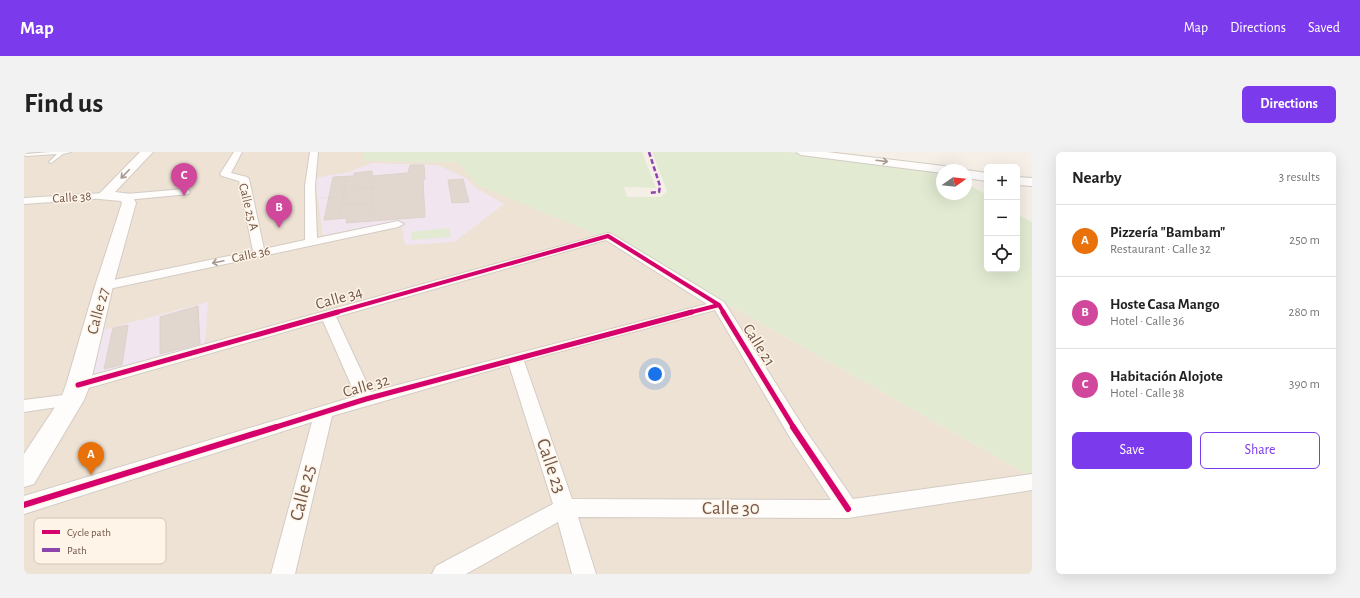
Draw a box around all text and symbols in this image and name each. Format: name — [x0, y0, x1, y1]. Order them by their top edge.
text: Map — [20, 19, 54, 38]
text: Map — [1184, 21, 1208, 35]
text: Directions — [1230, 21, 1286, 35]
text: Saved — [1308, 21, 1340, 35]
button: Directions — [1242, 86, 1336, 123]
text: Find us — [24, 90, 103, 118]
one-way arrow — [875, 157, 888, 165]
pin: C — [171, 163, 197, 196]
north arrow — [936, 164, 972, 200]
map controls — [984, 164, 1020, 272]
button: + — [984, 164, 1020, 200]
one-way arrow — [120, 169, 130, 179]
text: Nearby — [1072, 169, 1122, 186]
text: 3 results — [1279, 171, 1320, 184]
street label: Calle 25 A — [236, 182, 260, 232]
street label: Calle 38 — [52, 190, 92, 206]
pin: B — [266, 195, 292, 228]
button: − — [984, 200, 1020, 236]
text: Pizzería "Bambam" — [1110, 225, 1225, 240]
text: A — [1081, 234, 1089, 247]
text: 250 m — [1289, 234, 1320, 247]
button: locate — [984, 236, 1020, 272]
text: Restaurant · Calle 32 — [1110, 243, 1211, 256]
street label: Calle 36 — [231, 245, 271, 265]
one-way arrow — [212, 258, 225, 266]
street label: Calle 34 — [314, 284, 365, 312]
street label: Calle 27 — [84, 286, 112, 336]
text: Hoste Casa Mango — [1110, 297, 1220, 312]
text: B — [1081, 306, 1089, 319]
text: 280 m — [1289, 306, 1320, 319]
text: Hotel · Calle 36 — [1110, 315, 1184, 328]
street label: Calle 21 — [740, 321, 778, 369]
your location — [645, 364, 665, 384]
text: Habitación Alojote — [1110, 369, 1223, 384]
street label: Calle 32 — [341, 372, 391, 400]
text: C — [1082, 378, 1088, 391]
text: 390 m — [1289, 378, 1320, 391]
text: Hotel · Calle 38 — [1110, 387, 1184, 400]
button: Save — [1072, 432, 1192, 469]
button: Share — [1200, 432, 1320, 469]
street label: Calle 23 — [533, 436, 569, 496]
pin: A — [78, 442, 104, 475]
street label: Calle 25 — [287, 463, 319, 523]
street label: Calle 30 — [702, 499, 760, 518]
legend — [34, 518, 166, 564]
text: Cycle path — [67, 527, 111, 538]
text: Path — [67, 545, 87, 556]

